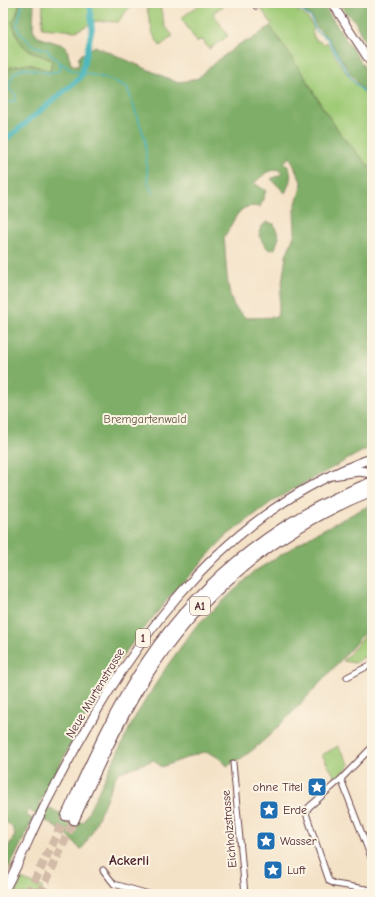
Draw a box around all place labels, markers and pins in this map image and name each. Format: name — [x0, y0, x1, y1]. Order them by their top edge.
place icon: ohne Titel — [306, 776, 328, 798]
place label: ohne Titel — [253, 780, 303, 794]
place icon: Erde — [258, 799, 280, 821]
place label: Erde — [283, 803, 307, 817]
place icon: Wasser — [255, 830, 277, 852]
place label: Wasser — [280, 834, 317, 848]
place icon: Luft — [262, 859, 284, 881]
place label: Luft — [287, 863, 306, 877]

